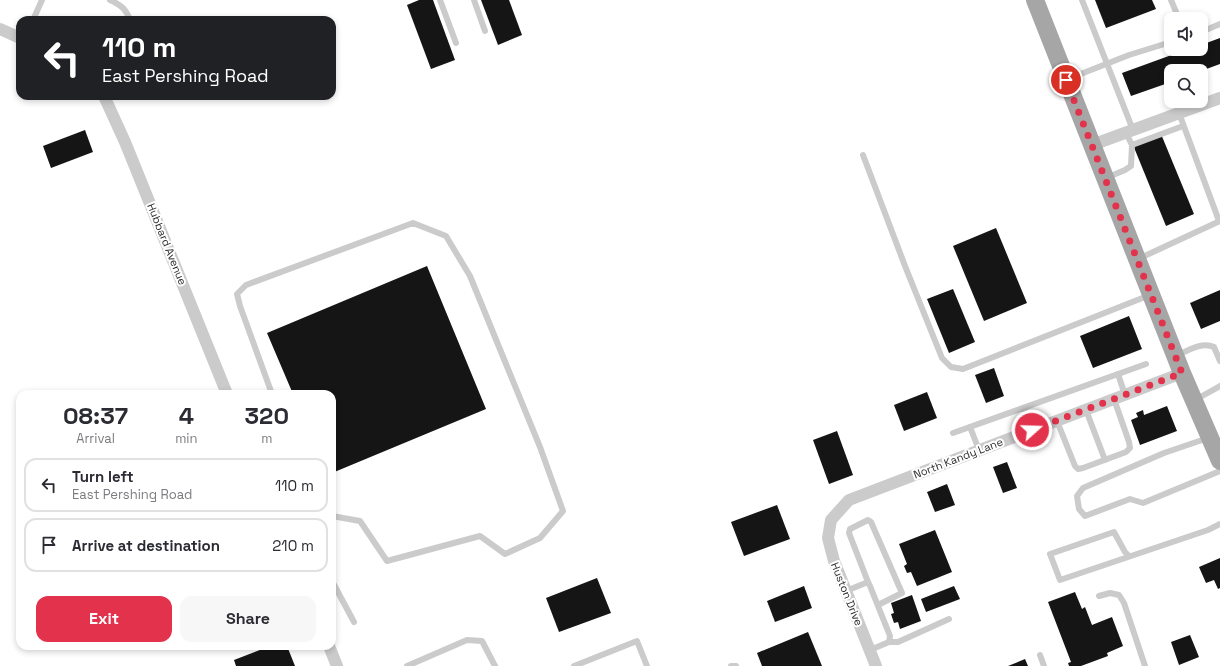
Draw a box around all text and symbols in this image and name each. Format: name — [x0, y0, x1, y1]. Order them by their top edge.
map controls — [1164, 12, 1208, 108]
button: sound — [1164, 12, 1208, 56]
text: 110 m — [102, 29, 176, 65]
icon: left — [36, 32, 88, 84]
pin — [1049, 63, 1083, 97]
text: East Pershing Road — [102, 64, 269, 87]
button: search — [1164, 64, 1208, 108]
icon: arrive — [1055, 69, 1077, 91]
street label: Hubbard Avenue — [144, 201, 190, 287]
text: 08:37 — [63, 400, 128, 431]
text: 4 — [179, 400, 194, 431]
text: 320 — [245, 400, 289, 431]
position arrow — [1011, 409, 1053, 451]
text: Arrival — [76, 430, 115, 447]
text: min — [175, 430, 197, 447]
text: m — [261, 430, 272, 447]
street label: North Kandy Lane — [911, 434, 1005, 482]
text: Turn left — [72, 467, 134, 486]
icon: left — [38, 474, 60, 496]
text: 110 m — [275, 476, 314, 495]
text: East Pershing Road — [72, 486, 192, 503]
icon: arrive — [38, 534, 60, 556]
text: Arrive at destination — [72, 536, 220, 555]
text: 210 m — [272, 536, 314, 555]
street label: Huston Drive — [828, 560, 866, 628]
button: Exit — [36, 596, 172, 642]
button: Share — [180, 596, 316, 642]

